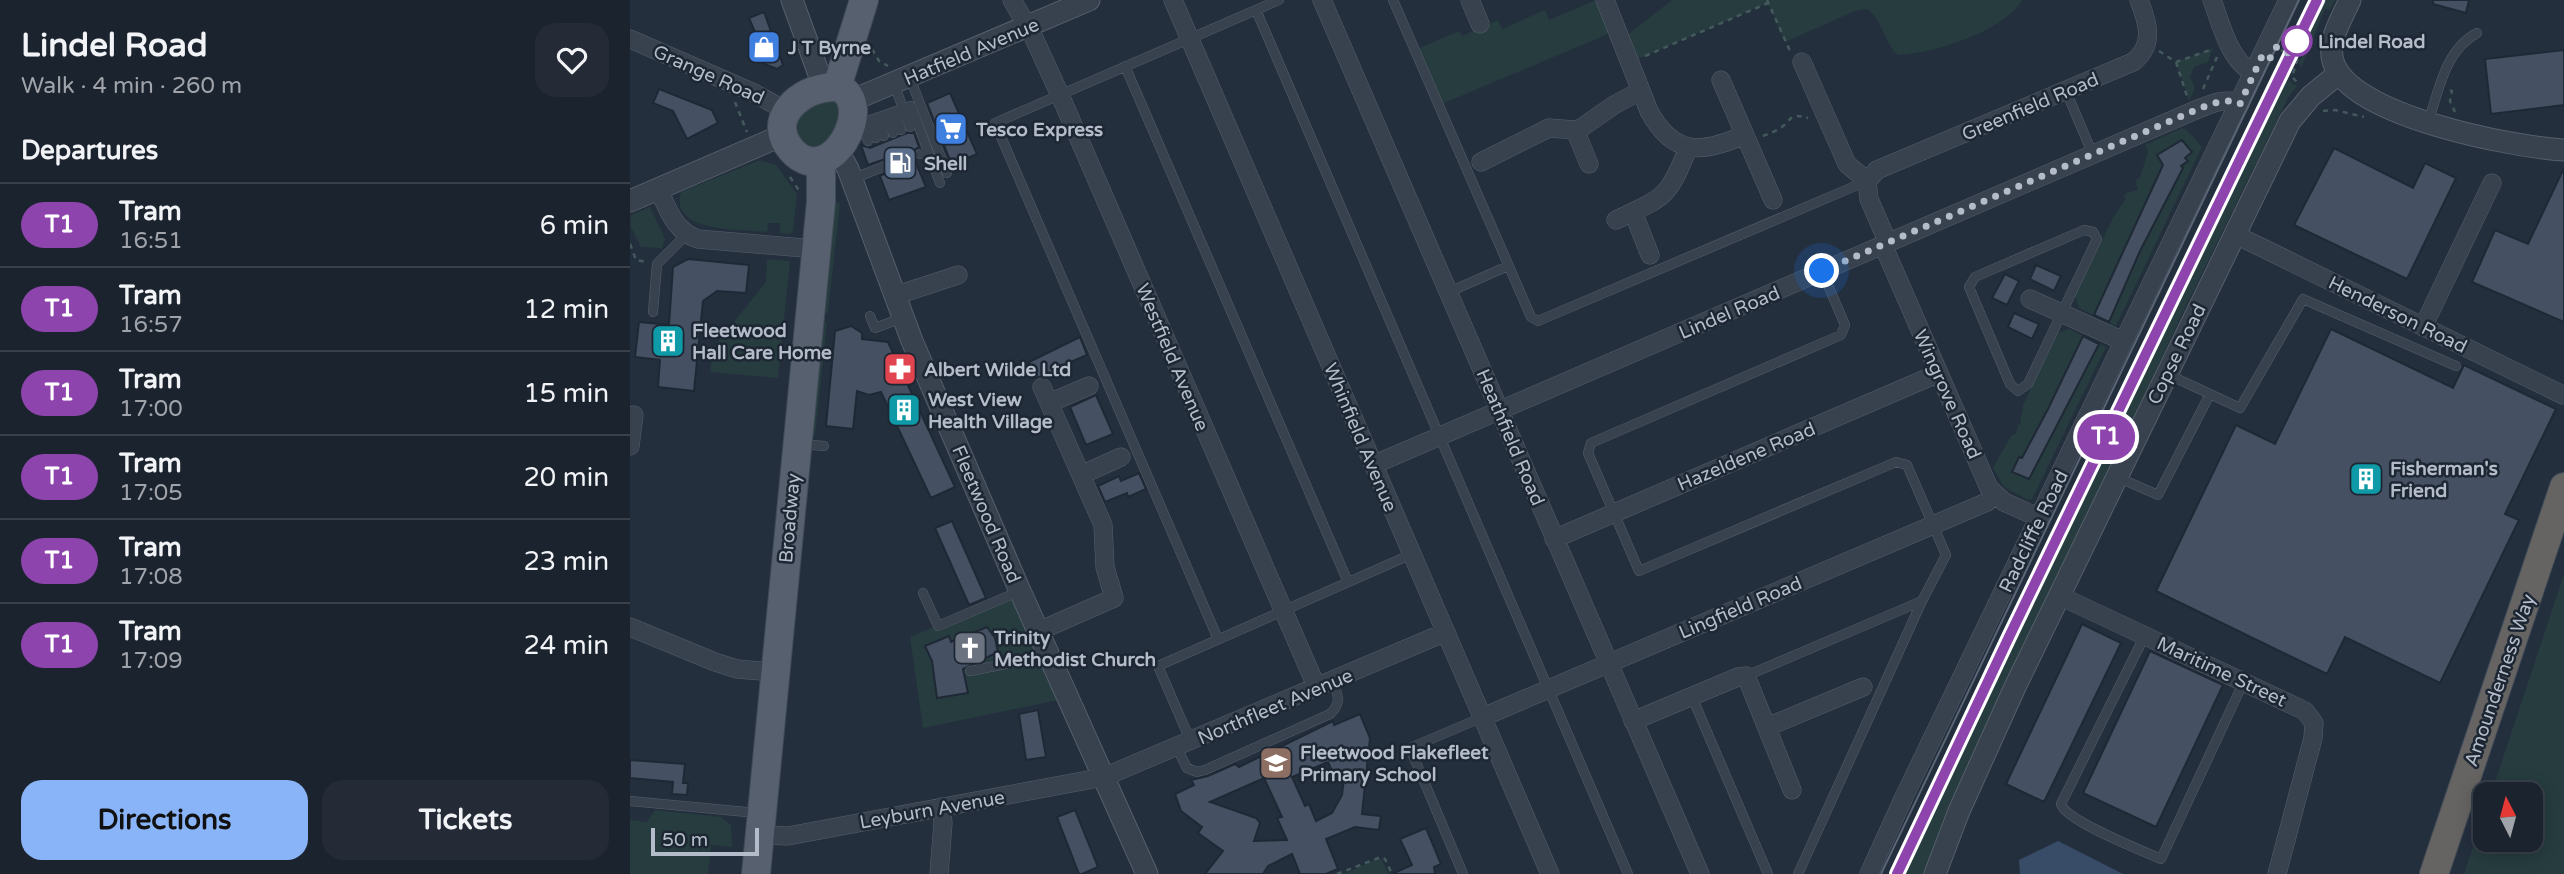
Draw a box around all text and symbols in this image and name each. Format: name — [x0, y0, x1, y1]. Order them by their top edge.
street label: Hatfield Avenue — [901, 14, 1042, 90]
button: heart — [535, 23, 609, 97]
text: Lindel Road — [21, 26, 208, 65]
marker: Lindel Road — [2282, 26, 2312, 56]
shop icon: J T Byrne — [745, 28, 783, 66]
place label: Lindel Road — [2318, 31, 2425, 53]
place label: J T Byrne — [787, 37, 871, 60]
street label: Grange Road — [650, 41, 768, 109]
street label: Greenfield Road — [1959, 68, 2102, 146]
text: Walk · 4 min · 260 m — [21, 72, 242, 100]
supermarket icon: Tesco Express — [932, 110, 970, 148]
place label: Tesco Express — [975, 119, 1103, 142]
text: Departures — [21, 135, 158, 166]
fuel station icon: Shell — [881, 144, 919, 182]
place label: Shell — [924, 153, 967, 175]
text: Tram — [119, 196, 182, 227]
text: T1 — [45, 210, 74, 239]
text: 6 min — [540, 210, 609, 241]
text: 16:51 — [119, 227, 183, 255]
your location — [1804, 253, 1839, 288]
street label: Henderson Road — [2325, 272, 2470, 358]
text: Tram — [119, 280, 182, 311]
street label: Westfield Avenue — [1131, 280, 1213, 434]
street label: Lindel Road — [1676, 282, 1783, 344]
text: T1 — [45, 294, 74, 323]
text: 12 min — [523, 294, 609, 325]
street label: Copse Road — [2143, 301, 2211, 408]
text: 16:57 — [119, 311, 183, 339]
place label: Fleetwood Hall Care Home — [692, 320, 832, 364]
building icon: Fleetwood Hall Care Home — [649, 322, 687, 360]
street label: Wingrove Road — [1909, 326, 1985, 462]
pharmacy icon: Albert Wilde Ltd — [881, 350, 919, 388]
place label: Albert Wilde Ltd — [924, 359, 1071, 381]
street label: Whinfield Avenue — [1319, 360, 1401, 515]
text: Tram — [119, 364, 182, 395]
street label: Heathfield Road — [1471, 366, 1549, 509]
text: T1 — [45, 378, 74, 407]
text: 15 min — [523, 378, 609, 409]
place label: West View Health Village — [928, 389, 1053, 434]
building icon: West View Health Village — [885, 391, 923, 429]
text: 17:00 — [119, 395, 183, 423]
line badge: T1 — [2074, 414, 2138, 460]
street label: Hazeldene Road — [1674, 418, 1819, 496]
text: T1 — [2091, 422, 2121, 451]
street label: Fleetwood Road — [947, 442, 1025, 587]
text: Tram — [119, 448, 182, 479]
place label: Fisherman's Friend — [2390, 458, 2498, 502]
building icon: Fisherman's Friend — [2347, 460, 2385, 498]
text: T1 — [45, 462, 74, 491]
text: 20 min — [523, 462, 609, 493]
street label: Radcliffe Road — [1995, 467, 2073, 596]
street label: Broadway — [775, 472, 805, 564]
text: 17:05 — [119, 479, 183, 507]
text: Tram — [119, 532, 182, 563]
text: T1 — [45, 546, 74, 575]
text: 23 min — [523, 546, 609, 577]
text: 17:08 — [119, 563, 183, 591]
street label: Lingfield Road — [1676, 572, 1805, 644]
street label: Amounderness Way — [2460, 591, 2540, 769]
text: Tram — [119, 616, 182, 647]
place label: Trinity Methodist Church — [993, 627, 1156, 671]
church icon: Trinity Methodist Church — [951, 629, 989, 667]
text: T1 — [45, 630, 74, 659]
text: 24 min — [523, 630, 609, 661]
street label: Maritime Street — [2153, 632, 2290, 712]
text: 17:09 — [119, 647, 183, 675]
street label: Northfleet Avenue — [1195, 664, 1356, 750]
place label: Fleetwood Flakefleet Primary School — [1300, 742, 1489, 787]
school or university icon: Fleetwood Flakefleet Primary School — [1257, 744, 1295, 782]
button: Directions — [21, 780, 308, 860]
button: Tickets — [322, 780, 609, 860]
north arrow — [2473, 782, 2543, 852]
map controls — [2473, 782, 2543, 852]
street label: Leyburn Avenue — [858, 786, 1007, 834]
scale bar — [651, 825, 760, 857]
text: 50 m — [662, 829, 708, 851]

